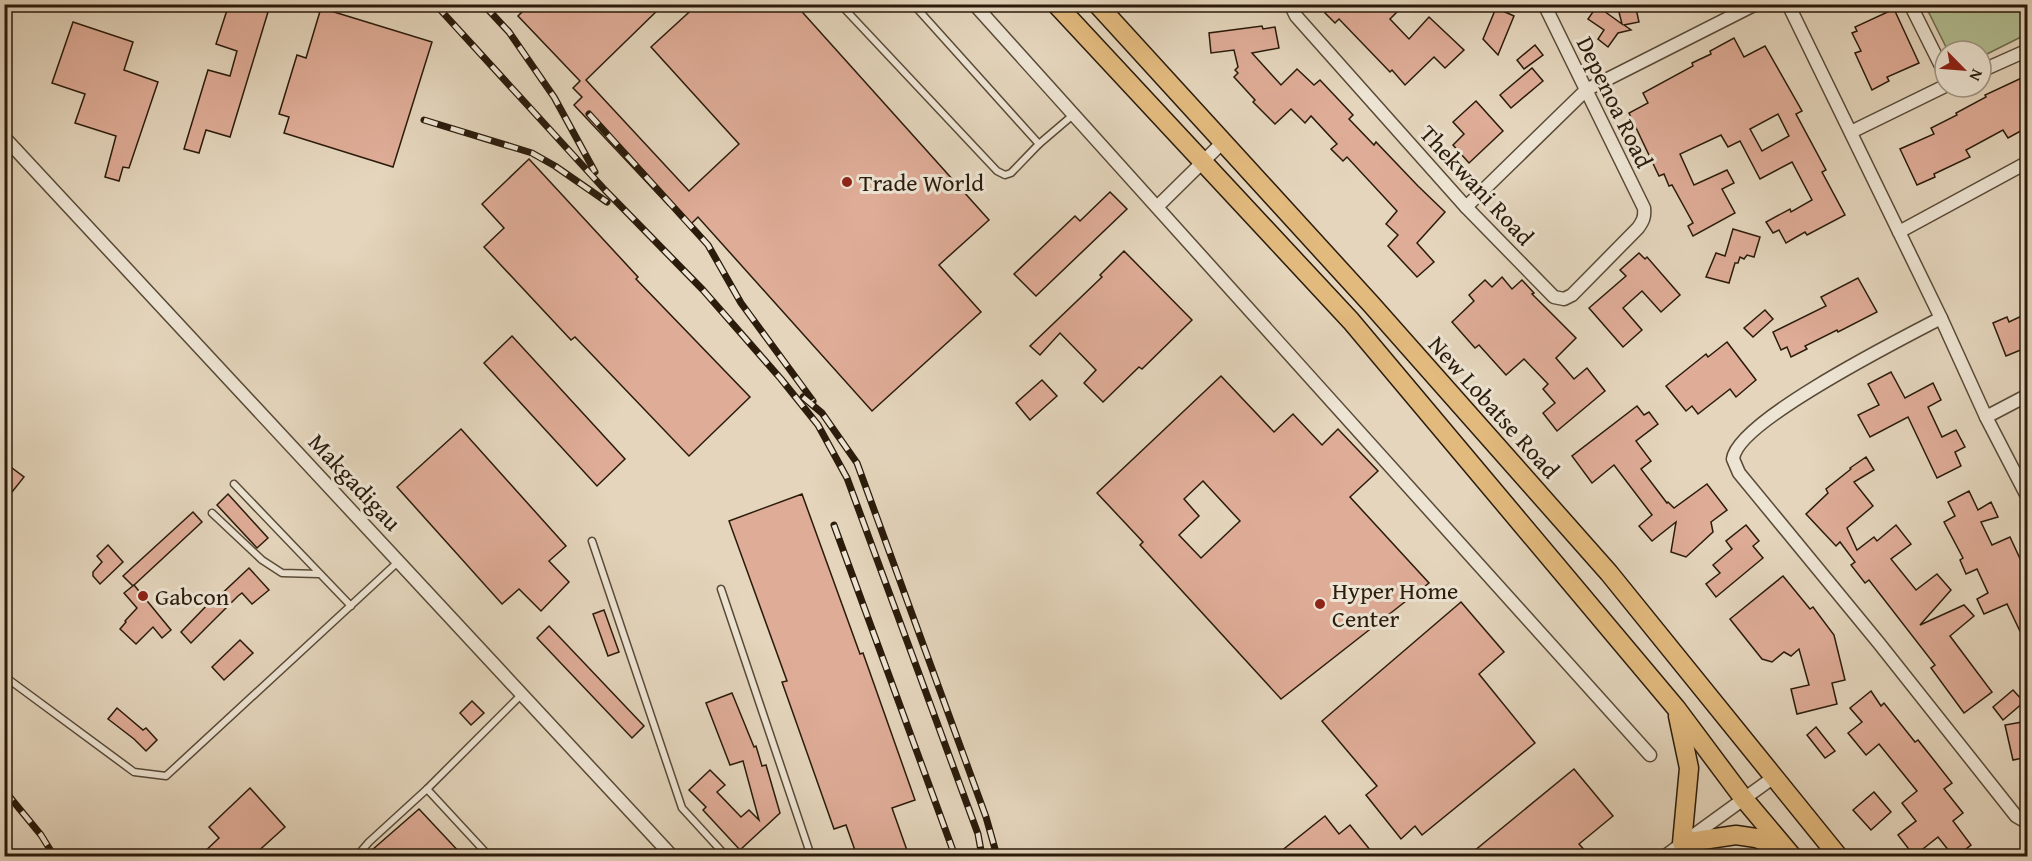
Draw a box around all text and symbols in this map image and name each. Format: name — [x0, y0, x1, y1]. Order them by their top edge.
street label: Depenoa Road — [1568, 30, 1662, 174]
north arrow — [1933, 39, 1993, 99]
text: N — [1963, 65, 1990, 86]
street label: Thekwani Road — [1412, 117, 1542, 253]
place label: Trade World — [859, 165, 984, 200]
marker: Trade World — [840, 175, 854, 189]
street label: New Lobatse Road — [1420, 328, 1568, 486]
street label: Makgadigau — [300, 425, 410, 539]
place label: Hyper Home Center — [1332, 573, 1458, 636]
place label: Gabcon — [155, 579, 230, 614]
marker: Gabcon — [136, 589, 150, 603]
marker: Hyper Home Center — [1313, 597, 1327, 611]

